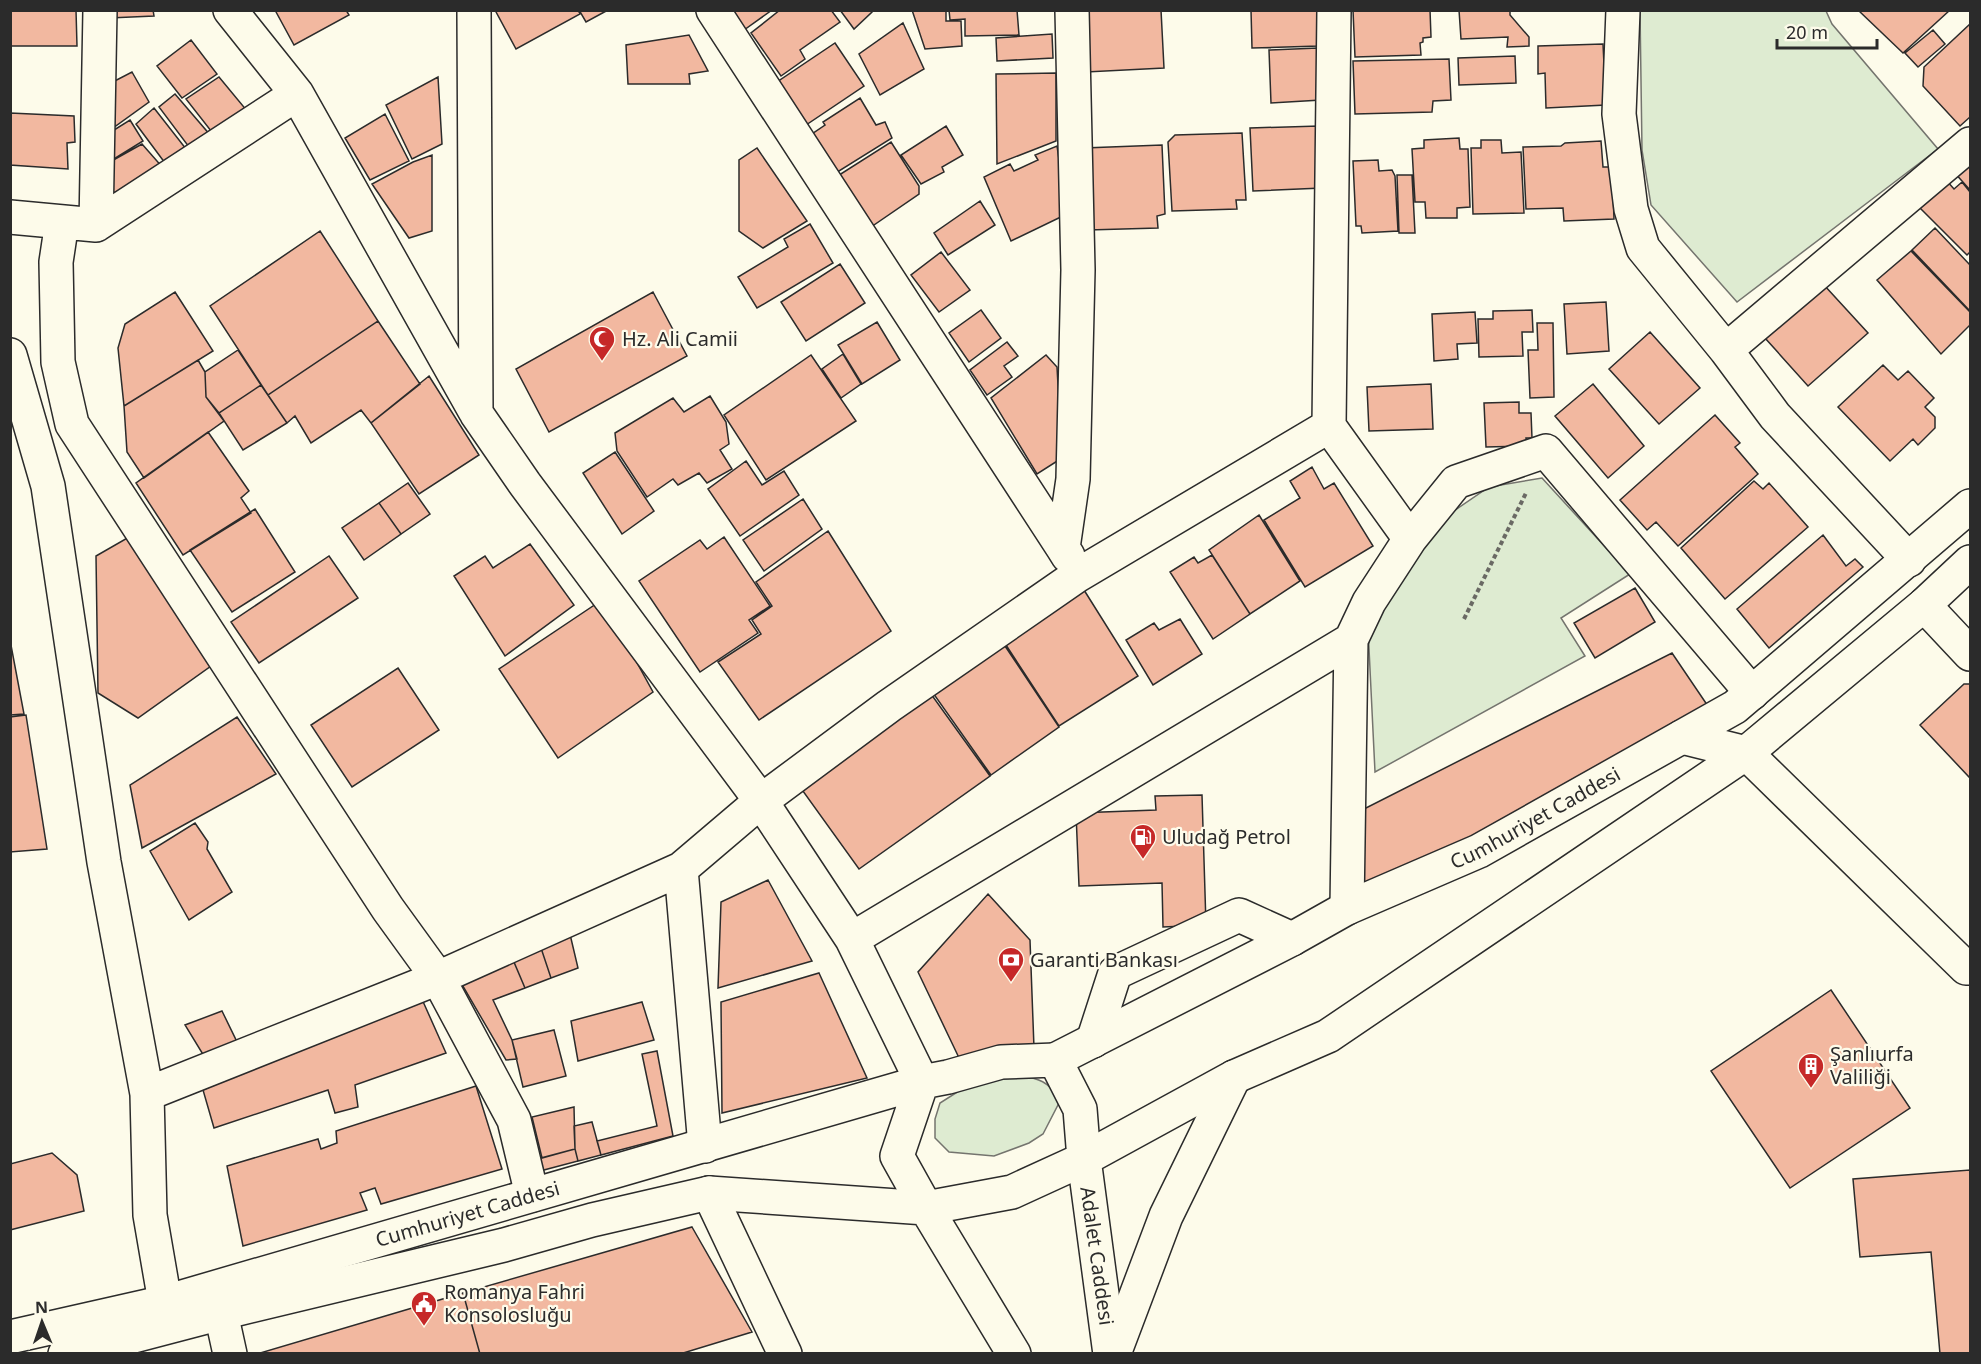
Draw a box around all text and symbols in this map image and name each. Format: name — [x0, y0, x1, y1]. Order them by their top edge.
scale bar — [1777, 12, 1878, 50]
text: 20 m — [1786, 20, 1828, 44]
mosque icon: Hz. Ali Camii — [587, 324, 617, 362]
place label: Hz. Ali Camii — [622, 325, 738, 352]
street label: Cumhuriyet Caddesi — [1446, 760, 1625, 875]
fuel station icon: Uludağ Petrol — [1128, 822, 1158, 860]
place label: Uludağ Petrol — [1162, 823, 1291, 850]
bank icon: Garanti Bankası — [996, 945, 1026, 983]
place label: Garanti Bankası — [1030, 946, 1178, 973]
place label: Şanlıurfa Valiliği — [1830, 1040, 1914, 1090]
building icon: Şanlıurfa Valiliği — [1796, 1051, 1826, 1089]
street label: Cumhuriyet Caddesi — [372, 1174, 563, 1253]
street label: Adalet Caddesi — [1074, 1185, 1121, 1327]
place label: Romanya Fahri Konsolosluğu — [444, 1278, 585, 1328]
public building icon: Romanya Fahri Konsolosluğu — [409, 1289, 439, 1327]
north arrow — [12, 1292, 72, 1352]
text: N — [35, 1296, 48, 1318]

